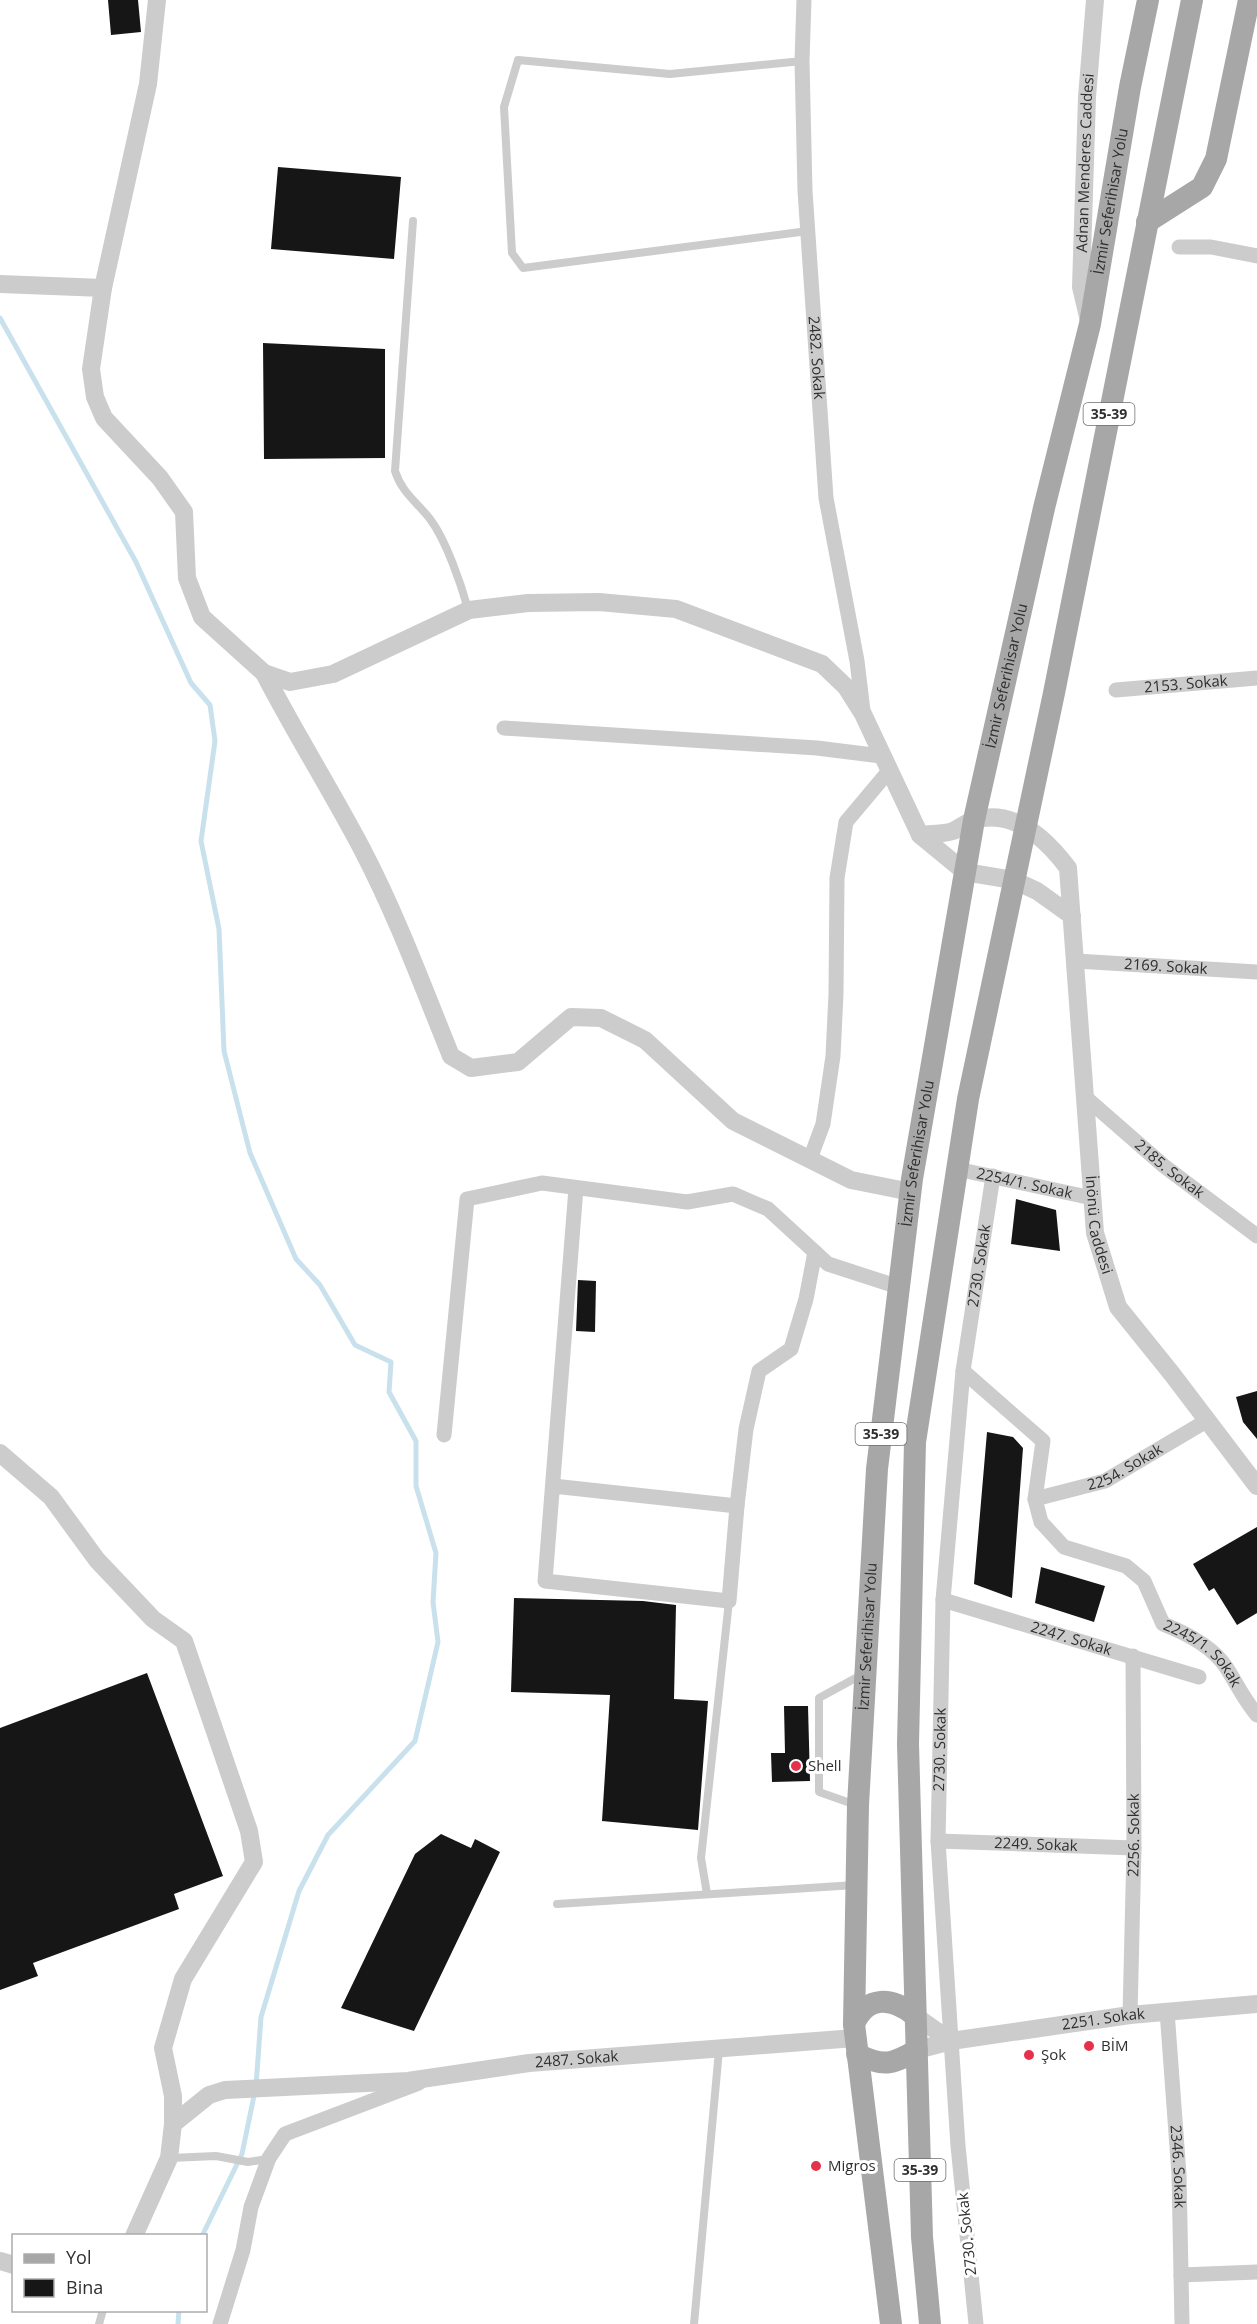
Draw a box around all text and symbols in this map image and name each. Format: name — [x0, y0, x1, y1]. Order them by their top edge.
street label: Adnan Menderes Caddesi — [1071, 73, 1098, 253]
street label: İzmir Seferihisar Yolu — [1088, 127, 1132, 276]
street label: 2482. Sokak — [805, 315, 830, 400]
road number: 35-39 — [1084, 403, 1134, 425]
street label: İzmir Seferihisar Yolu — [979, 601, 1031, 750]
street label: 2153. Sokak — [1143, 670, 1228, 697]
street label: 2169. Sokak — [1124, 953, 1208, 978]
street label: İzmir Seferihisar Yolu — [895, 1079, 938, 1228]
street label: 2185. Sokak — [1131, 1134, 1209, 1202]
street label: 2254/1. Sokak — [975, 1162, 1075, 1203]
street label: İnönü Caddesi — [1082, 1174, 1118, 1276]
street label: 2730. Sokak — [962, 1223, 994, 1308]
road number: 35-39 — [856, 1423, 906, 1445]
street label: 2254. Sokak — [1085, 1438, 1166, 1494]
street label: İzmir Seferihisar Yolu — [852, 1562, 881, 1711]
street label: 2245/1. Sokak — [1161, 1614, 1247, 1690]
street label: 2247. Sokak — [1029, 1616, 1115, 1659]
street label: 2730. Sokak — [928, 1707, 950, 1792]
place label: Shell — [808, 1755, 841, 1775]
marker: Shell — [789, 1759, 803, 1773]
street label: 2256. Sokak — [1122, 1793, 1143, 1877]
street label: 2249. Sokak — [994, 1832, 1078, 1855]
street label: 2251. Sokak — [1060, 2003, 1146, 2034]
place label: BİM — [1101, 2035, 1128, 2055]
marker: BİM — [1082, 2039, 1096, 2053]
place label: Şok — [1041, 2044, 1066, 2064]
street label: 2487. Sokak — [534, 2045, 619, 2072]
marker: Şok — [1022, 2048, 1036, 2062]
street label: 2346. Sokak — [1166, 2124, 1191, 2209]
place label: Migros — [828, 2155, 876, 2175]
marker: Migros — [809, 2159, 823, 2173]
road number: 35-39 — [894, 2159, 946, 2181]
street label: 2730. Sokak — [952, 2191, 980, 2277]
legend — [12, 2234, 207, 2312]
text: Yol — [66, 2245, 91, 2269]
text: Bina — [66, 2275, 103, 2299]

